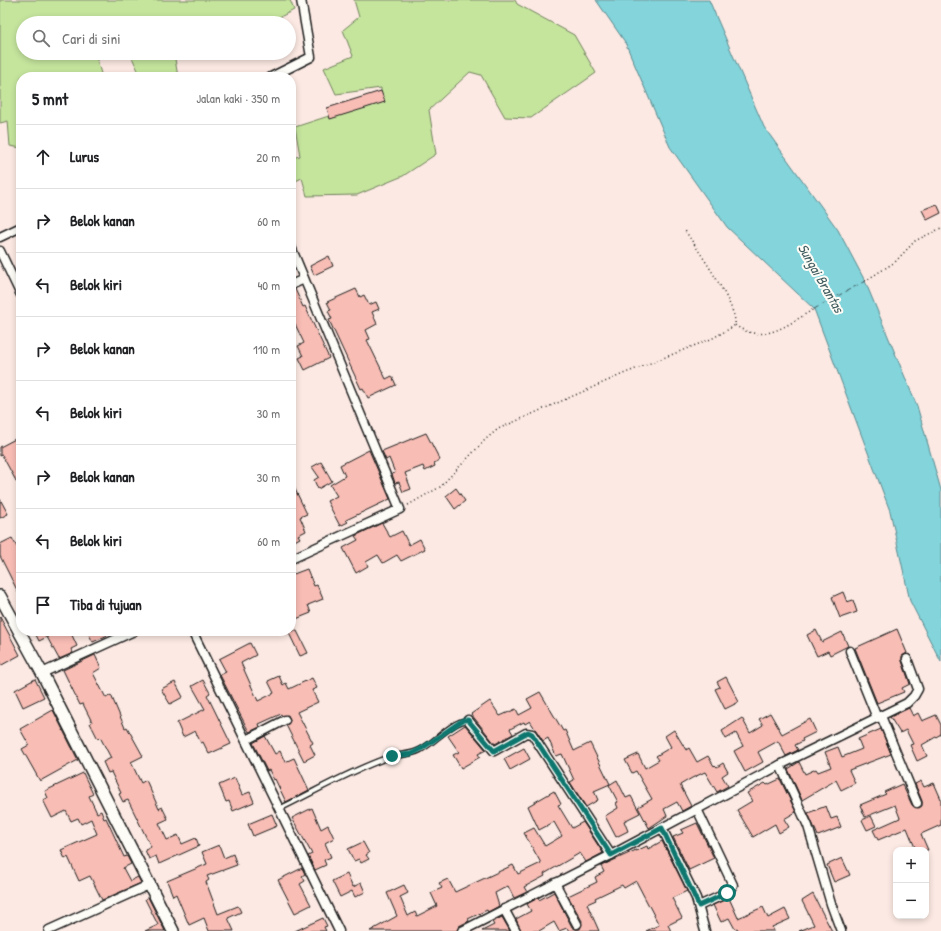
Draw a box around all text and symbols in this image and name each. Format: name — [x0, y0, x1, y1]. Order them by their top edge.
search box — [16, 16, 296, 60]
icon: search — [30, 27, 52, 49]
text: Cari di sini — [62, 28, 121, 49]
text: 5 mnt — [32, 87, 68, 110]
text: Jalan kaki · 350 m — [196, 89, 280, 107]
icon: ahead — [32, 146, 54, 168]
text: Lurus — [70, 146, 99, 167]
text: 20 m — [256, 148, 280, 166]
icon: right — [32, 210, 54, 232]
text: Belok kanan — [70, 210, 135, 231]
text: 60 m — [257, 212, 280, 230]
water label: Sungai Brantas — [793, 240, 850, 317]
icon: left — [32, 274, 54, 296]
text: Belok kiri — [70, 274, 122, 295]
text: 40 m — [257, 276, 280, 294]
icon: right — [32, 338, 54, 360]
text: Belok kanan — [70, 338, 135, 359]
text: 110 m — [253, 340, 280, 358]
icon: left — [32, 402, 54, 424]
text: Belok kiri — [70, 402, 122, 423]
text: 30 m — [257, 404, 280, 422]
icon: right — [32, 466, 54, 488]
text: Belok kanan — [70, 466, 135, 487]
text: 30 m — [257, 468, 280, 486]
icon: left — [32, 530, 54, 552]
text: Belok kiri — [70, 530, 122, 551]
text: 60 m — [257, 532, 280, 550]
icon: arrive — [32, 594, 54, 616]
text: Tiba di tujuan — [70, 594, 142, 615]
route end — [383, 747, 401, 765]
map controls — [893, 847, 929, 919]
button: + — [893, 847, 929, 883]
button: − — [893, 883, 929, 919]
route start — [718, 884, 736, 902]

